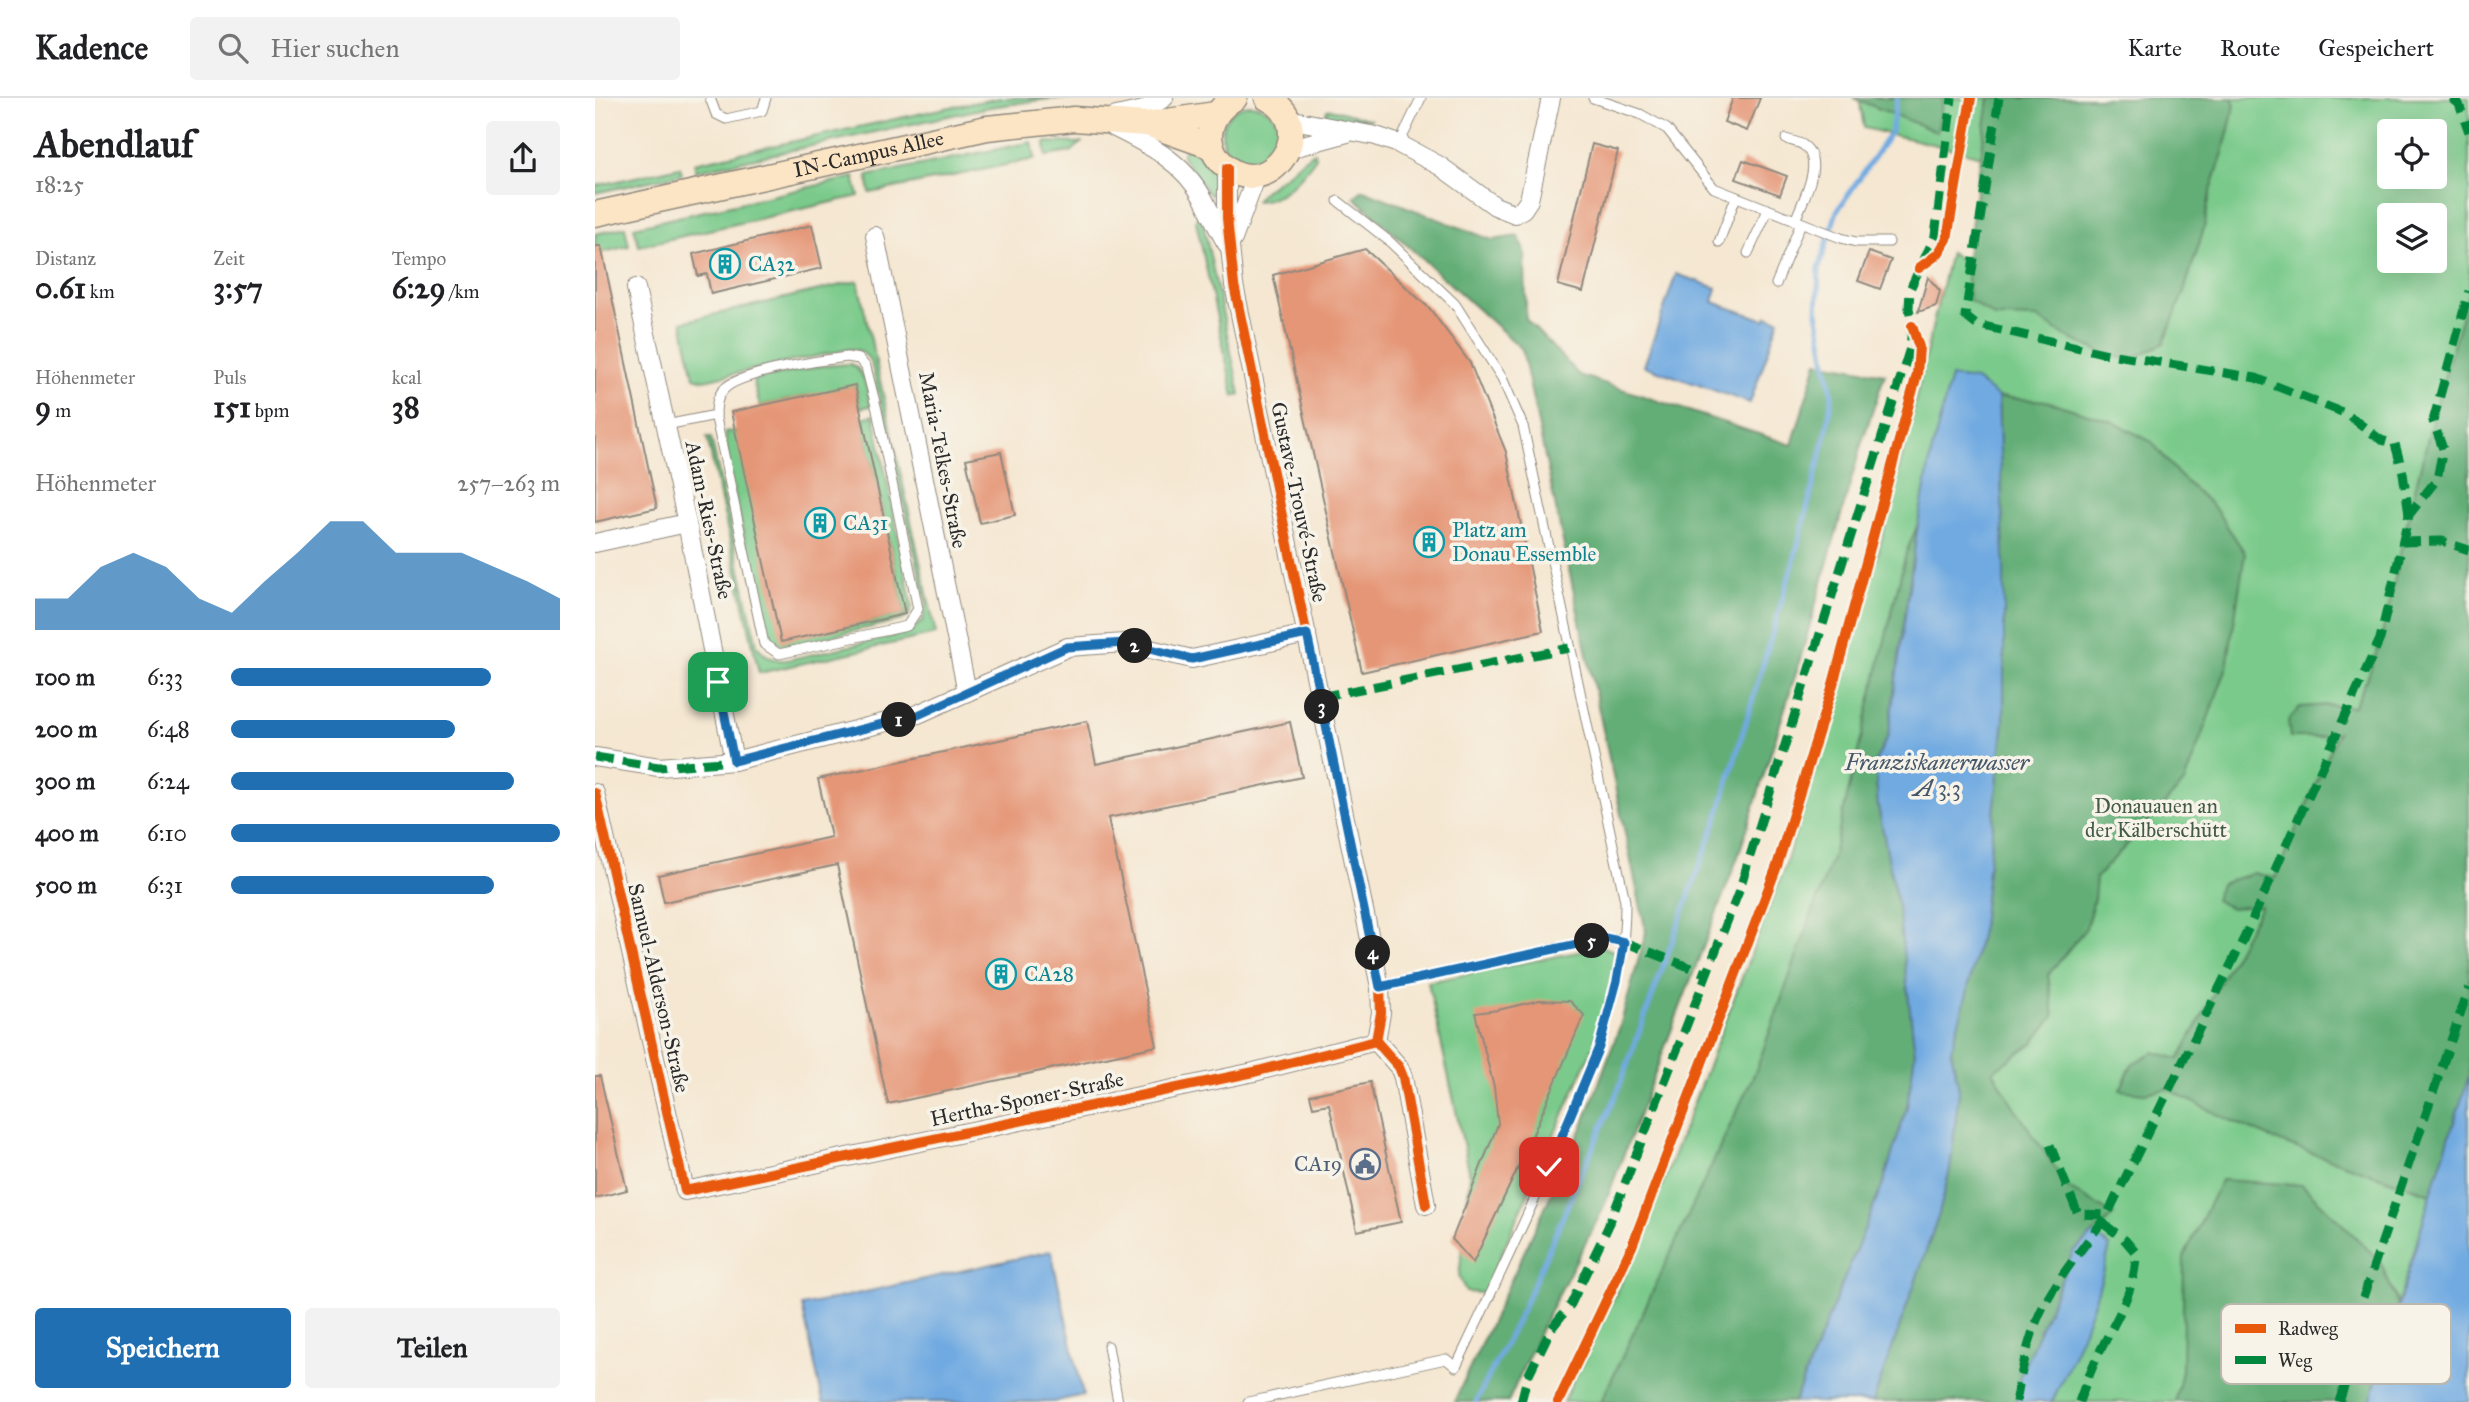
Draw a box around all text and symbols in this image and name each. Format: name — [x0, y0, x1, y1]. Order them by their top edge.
search box — [190, 17, 680, 80]
text: Kadence — [35, 28, 148, 68]
icon: search — [214, 29, 252, 67]
text: Hier suchen — [270, 32, 399, 64]
text: Karte — [2127, 33, 2182, 63]
text: Route — [2220, 33, 2280, 63]
text: Gespeichert — [2318, 33, 2434, 63]
map controls — [2377, 119, 2447, 273]
button: locate — [2377, 119, 2447, 189]
text: Abendlauf — [35, 121, 194, 167]
button: share — [486, 121, 560, 195]
street label: IN-Campus Allee — [791, 125, 946, 183]
text: 18:25 — [35, 170, 84, 198]
button: layers — [2377, 203, 2447, 273]
text: Distanz — [35, 247, 96, 270]
text: Zeit — [213, 247, 245, 270]
text: Tempo — [392, 247, 446, 270]
building icon: CA32 — [708, 247, 742, 281]
place label: CA32 — [748, 251, 796, 277]
text: 0.61 — [35, 270, 86, 306]
text: 3:57 — [213, 270, 263, 306]
text: 6:29 — [392, 270, 446, 306]
text: km — [86, 280, 115, 303]
text: /km — [446, 280, 480, 303]
text: Höhenmeter — [35, 366, 135, 389]
text: Puls — [213, 366, 246, 389]
text: kcal — [392, 366, 422, 389]
street label: Maria-Telkes-Straße — [913, 370, 973, 551]
text: 9 — [35, 389, 51, 425]
text: 151 — [213, 389, 251, 425]
text: 38 — [392, 389, 420, 425]
text: m — [51, 399, 71, 422]
text: bpm — [251, 399, 289, 422]
street label: Gustave-Trouvé-Straße — [1265, 399, 1333, 605]
street label: Adam-Ries-Straße — [679, 438, 739, 602]
text: Höhenmeter — [35, 469, 156, 497]
text: 257–263 m — [457, 469, 560, 497]
building icon: CA31 — [803, 506, 837, 540]
place label: CA31 — [843, 510, 888, 536]
place label: Platz am Donau Essemble — [1452, 517, 1597, 567]
building icon: Platz am Donau Essemble — [1412, 525, 1446, 559]
pin: 2 — [1117, 628, 1153, 664]
text: 2 — [1130, 634, 1139, 657]
pin — [688, 652, 748, 712]
text: 100 m — [35, 663, 95, 691]
text: 6:33 — [147, 663, 183, 691]
icon: arrive — [699, 663, 737, 701]
pin: 3 — [1305, 690, 1339, 724]
text: 3 — [1318, 695, 1325, 718]
pin: 1 — [881, 702, 917, 738]
text: 1 — [895, 708, 902, 731]
text: 200 m — [35, 715, 97, 743]
text: 6:48 — [147, 715, 190, 743]
water label: Franziskanerwasser A 3.3 — [1844, 748, 2031, 802]
text: 300 m — [35, 767, 95, 795]
text: 6:24 — [147, 767, 189, 795]
park label: Donauauen an der Kälberschütt — [2085, 793, 2228, 843]
text: 400 m — [35, 819, 99, 847]
text: 6:10 — [147, 819, 187, 847]
text: 500 m — [35, 871, 97, 899]
text: 6:31 — [147, 871, 183, 899]
street label: Samuel-Alderson-Straße — [622, 881, 696, 1095]
pin: 5 — [1574, 924, 1609, 958]
text: 5 — [1587, 929, 1596, 952]
pin: 4 — [1355, 936, 1391, 970]
text: 4 — [1367, 941, 1378, 964]
building icon: CA28 — [984, 957, 1018, 991]
place label: CA28 — [1024, 961, 1074, 987]
street label: Hertha-Sponer-Straße — [928, 1066, 1126, 1132]
pin — [1519, 1137, 1579, 1197]
public building icon: CA19 — [1348, 1147, 1382, 1181]
icon: check — [1530, 1148, 1568, 1186]
place label: CA19 — [1294, 1151, 1342, 1177]
legend — [2221, 1304, 2451, 1384]
button: Speichern — [35, 1308, 291, 1388]
button: Teilen — [305, 1308, 560, 1388]
text: Radweg — [2278, 1317, 2338, 1341]
text: Weg — [2278, 1349, 2312, 1373]

